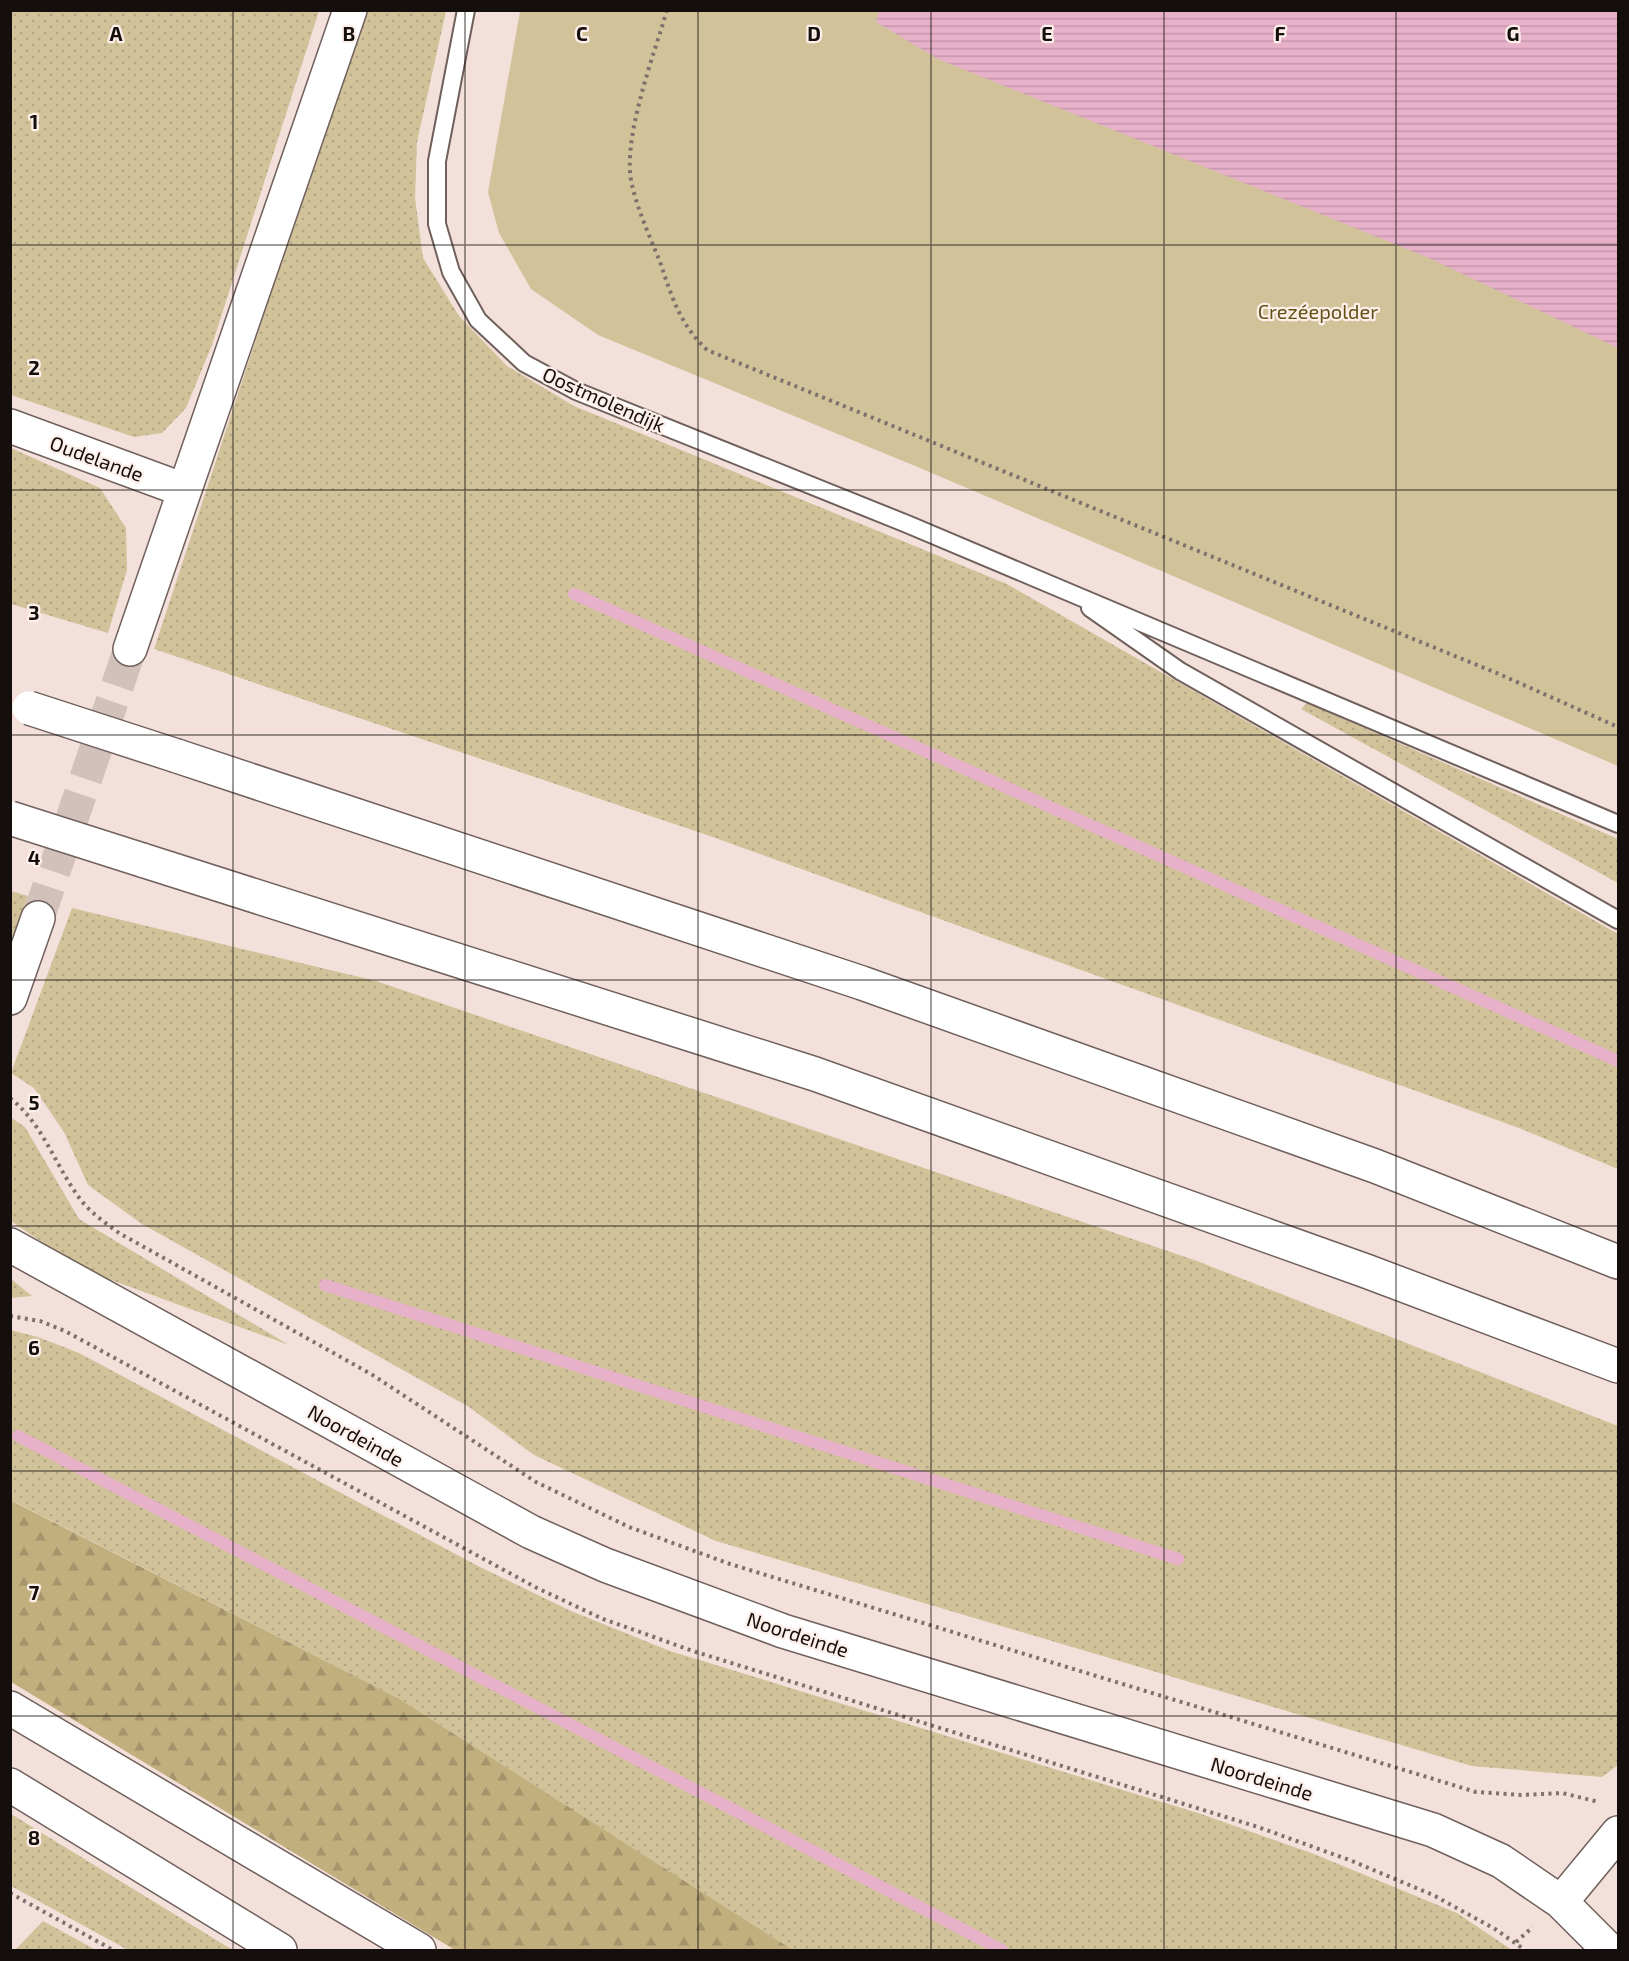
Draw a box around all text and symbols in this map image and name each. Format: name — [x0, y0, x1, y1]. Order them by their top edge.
text: A — [109, 21, 123, 45]
text: B — [343, 21, 355, 45]
text: C — [576, 21, 588, 45]
text: D — [807, 21, 821, 45]
text: E — [1041, 21, 1053, 45]
text: F — [1274, 21, 1286, 45]
text: G — [1507, 21, 1519, 45]
text: 1 — [30, 109, 38, 133]
park label: Crezéepolder — [1258, 299, 1378, 323]
text: 2 — [28, 355, 40, 379]
street label: Oostmolendijk — [539, 361, 669, 437]
street label: Oudelande — [47, 430, 147, 486]
text: 3 — [28, 600, 40, 624]
text: 4 — [28, 845, 41, 869]
text: 5 — [28, 1090, 40, 1114]
text: 6 — [28, 1335, 40, 1359]
street label: Noordeinde — [304, 1399, 408, 1471]
text: 7 — [29, 1580, 40, 1604]
street label: Noordeinde — [744, 1606, 852, 1662]
street label: Noordeinde — [1208, 1751, 1316, 1805]
text: 8 — [28, 1825, 40, 1849]

